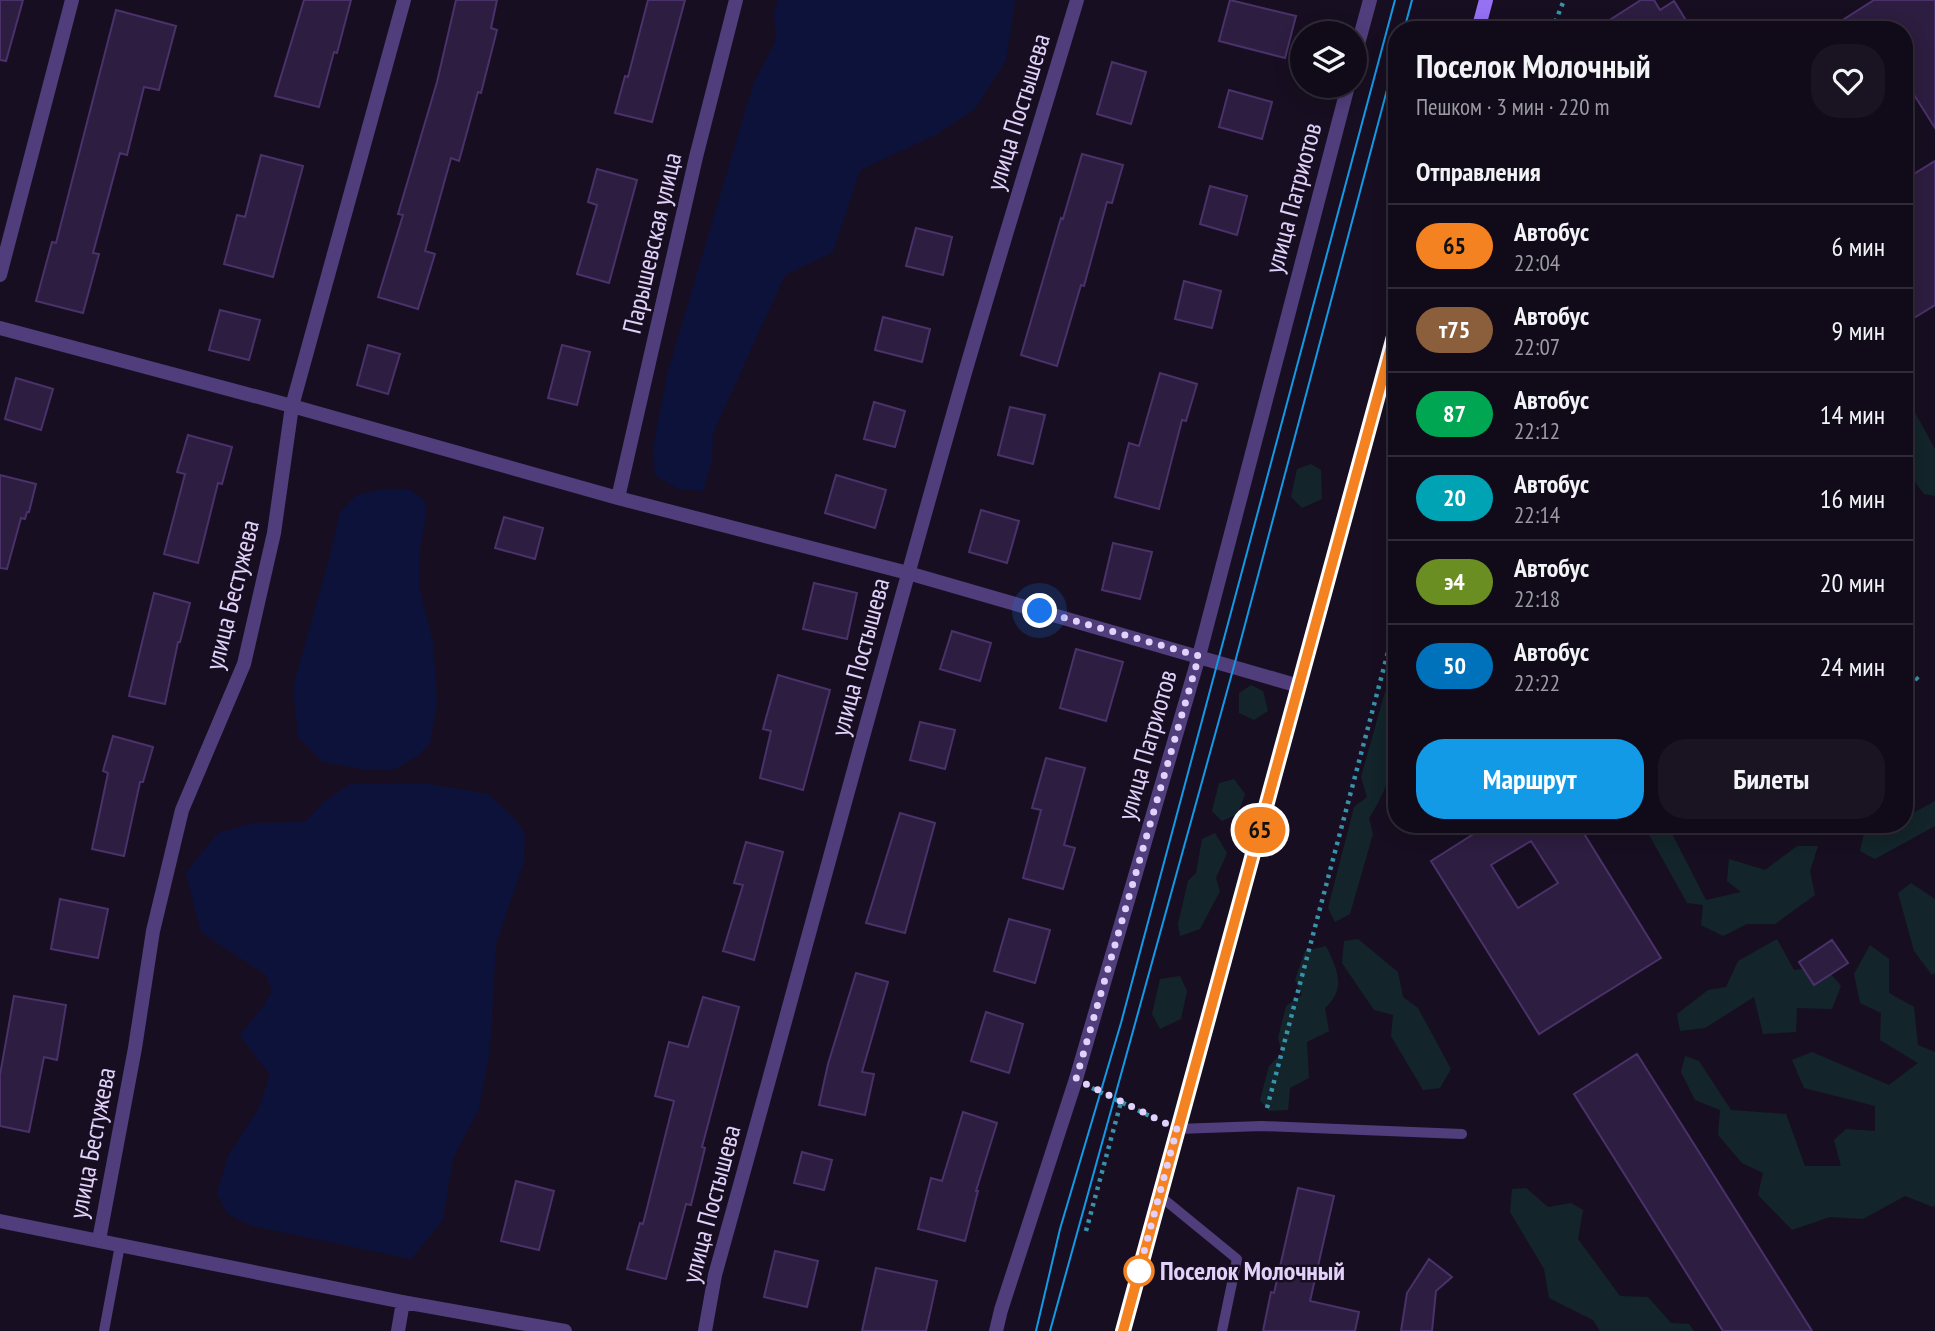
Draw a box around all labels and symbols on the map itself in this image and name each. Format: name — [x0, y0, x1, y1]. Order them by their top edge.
street label: улица Постышева — [978, 30, 1057, 194]
street label: улица Патриотов — [1257, 119, 1328, 277]
street label: Парышевская улица — [615, 149, 688, 337]
street label: улица Бестужева — [197, 516, 266, 673]
street label: улица Постышева — [823, 574, 896, 739]
your location — [1022, 593, 1057, 628]
street label: улица Патриотов — [1109, 666, 1184, 824]
line badge: 65 — [1228, 807, 1292, 853]
street label: улица Бестужева — [61, 1064, 122, 1221]
street label: улица Постышева — [674, 1121, 747, 1286]
place label: Поселок Молочный — [1160, 1254, 1345, 1287]
marker: Поселок Молочный — [1124, 1256, 1154, 1286]

